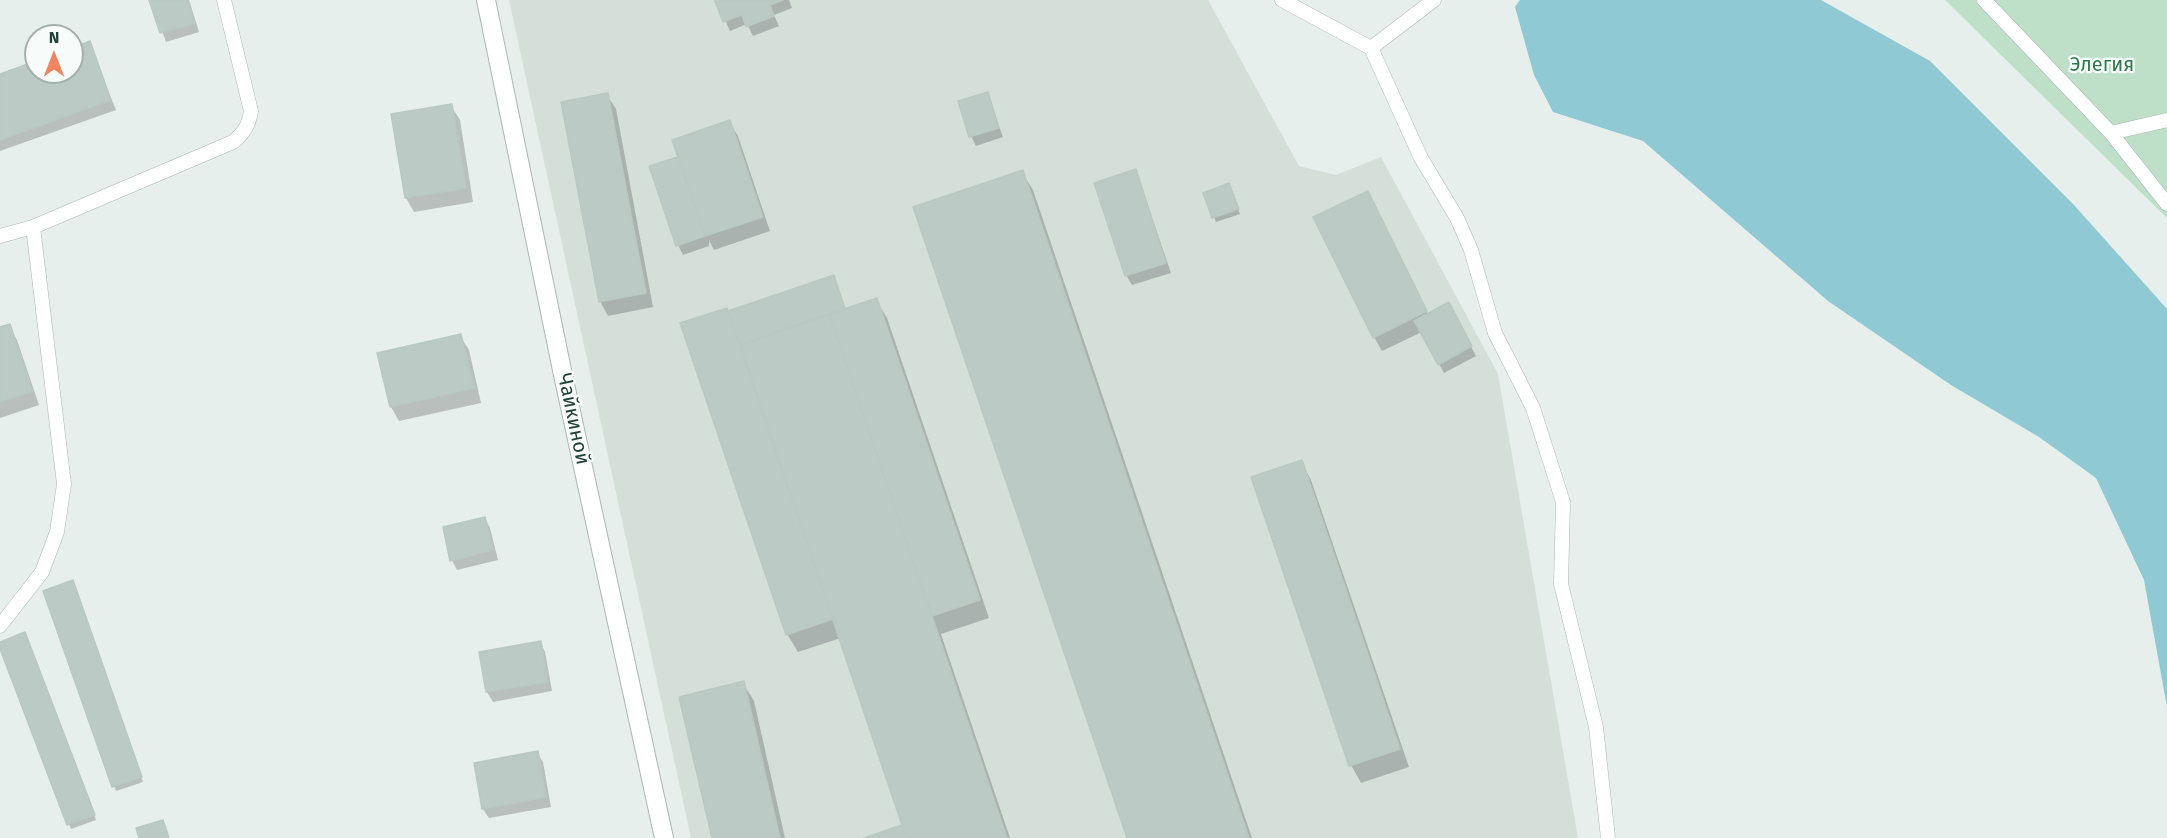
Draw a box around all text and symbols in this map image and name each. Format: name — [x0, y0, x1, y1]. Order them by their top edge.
north arrow — [24, 24, 84, 84]
text: N — [49, 28, 59, 47]
park label: Элегия — [2070, 53, 2134, 77]
street label: Чайкиной — [552, 371, 594, 467]

